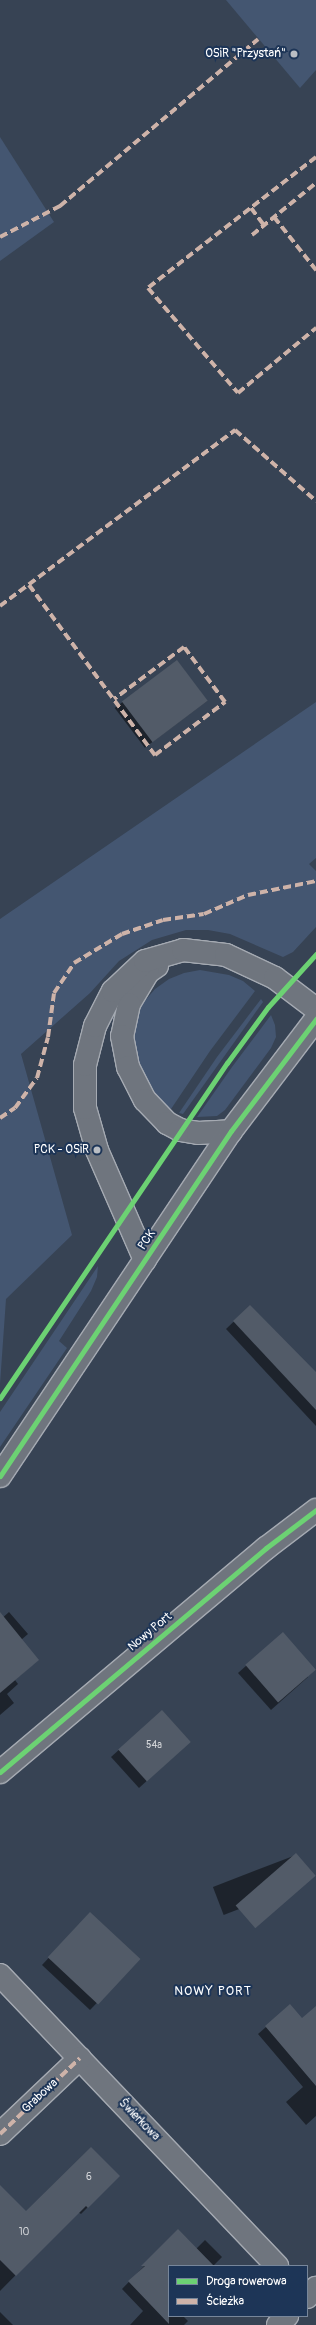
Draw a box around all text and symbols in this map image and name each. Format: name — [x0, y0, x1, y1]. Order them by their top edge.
place label: OSiR "Przystań" — [205, 47, 286, 61]
marker: OSiR "Przystań" — [289, 49, 299, 59]
place label: PCK - OSiR — [34, 1143, 89, 1157]
marker: PCK - OSiR — [92, 1145, 102, 1155]
street label: PCK — [135, 1227, 159, 1253]
street label: Nowy Port — [125, 1610, 175, 1654]
house number: 54a — [146, 1740, 162, 1752]
district label: NOWY PORT — [174, 1983, 252, 1999]
street label: Grabowa — [19, 2076, 61, 2116]
street label: Świerkowa — [116, 2096, 162, 2144]
house number: 6 — [86, 2172, 92, 2184]
house number: 10 — [19, 2227, 29, 2239]
legend — [168, 2265, 308, 2317]
text: Droga rowerowa — [206, 2274, 287, 2289]
text: Ścieżka — [206, 2294, 244, 2309]

